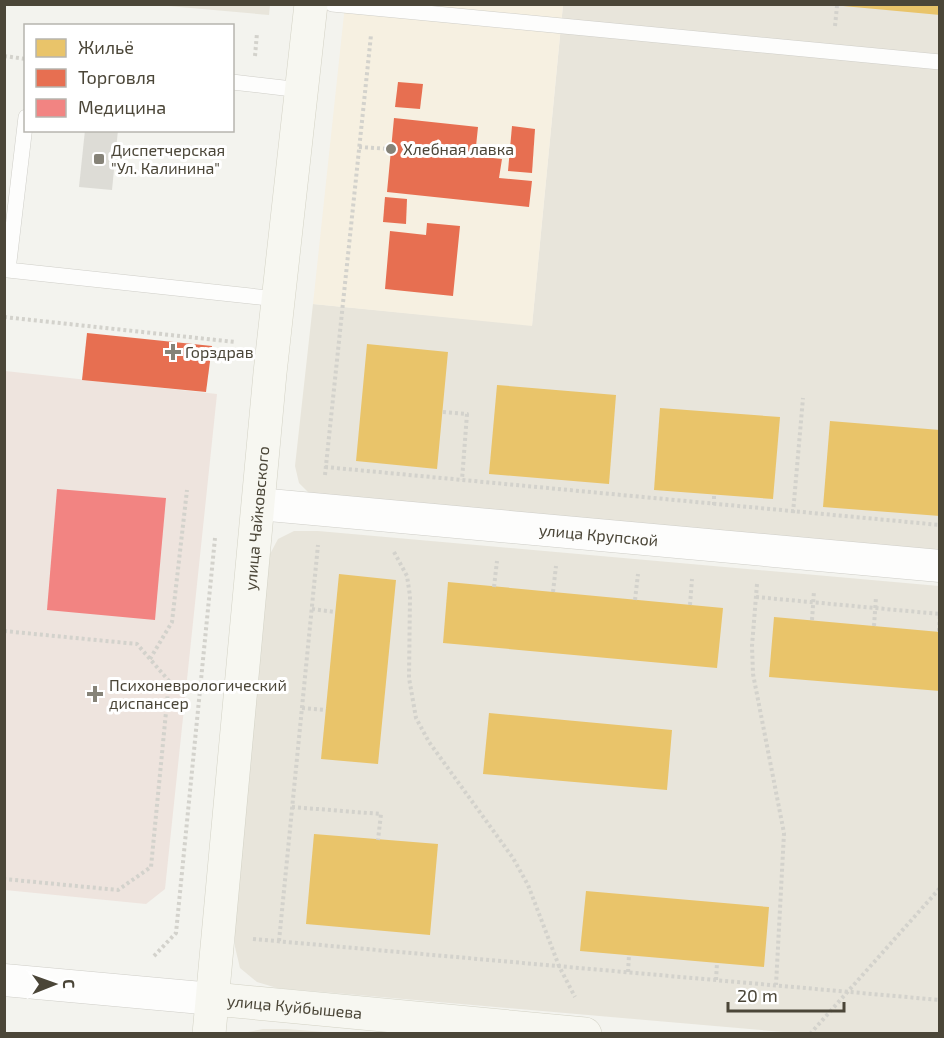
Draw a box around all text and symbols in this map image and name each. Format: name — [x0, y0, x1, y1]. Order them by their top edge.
legend — [24, 24, 234, 132]
text: Жильё — [78, 36, 134, 58]
text: Торговля — [78, 66, 156, 88]
text: Медицина — [78, 96, 166, 118]
place label: Хлебная лавка — [403, 139, 514, 158]
place label: Диспетчерская "Ул. Калинина" — [111, 140, 225, 177]
marker: Хлебная лавка — [384, 142, 398, 156]
marker: Диспетчерская "Ул. Калинина" — [92, 152, 106, 166]
place label: Горздрав — [185, 342, 254, 361]
marker: Горздрав — [166, 345, 180, 359]
street label: улица Чайковского — [240, 445, 272, 591]
street label: улица Крупской — [538, 520, 659, 549]
place label: Психоневрологический диспансер — [109, 675, 287, 712]
marker: Психоневрологический диспансер — [86, 685, 104, 703]
north arrow — [24, 954, 84, 1014]
scale bar — [728, 975, 844, 1013]
text: С — [60, 979, 79, 989]
text: 20 m — [737, 984, 778, 1006]
street label: улица Куйбышева — [226, 990, 363, 1022]

